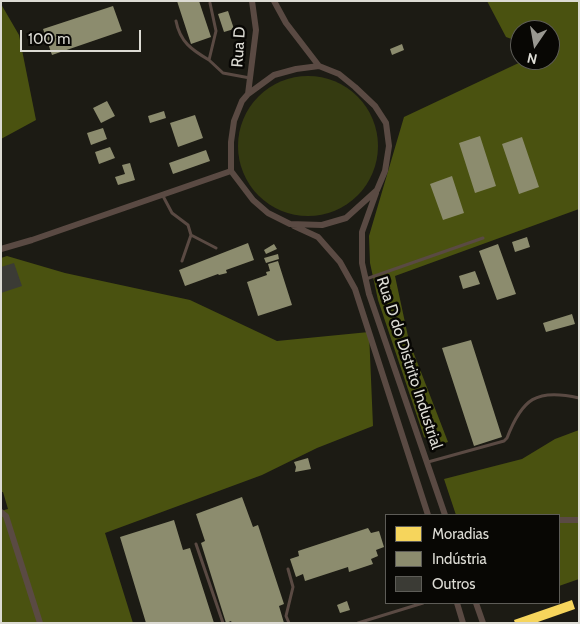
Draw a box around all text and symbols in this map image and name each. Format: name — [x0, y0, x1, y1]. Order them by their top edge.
scale bar — [22, 20, 144, 52]
north arrow — [510, 20, 560, 70]
street label: Rua D — [228, 26, 250, 68]
text: 100 m — [28, 30, 70, 48]
text: N — [525, 49, 539, 69]
street label: Rua D do Distrito Industrial — [372, 274, 446, 452]
legend — [385, 514, 560, 604]
text: Moradias — [432, 525, 489, 543]
text: Indústria — [432, 550, 487, 568]
text: Outros — [432, 575, 475, 593]

